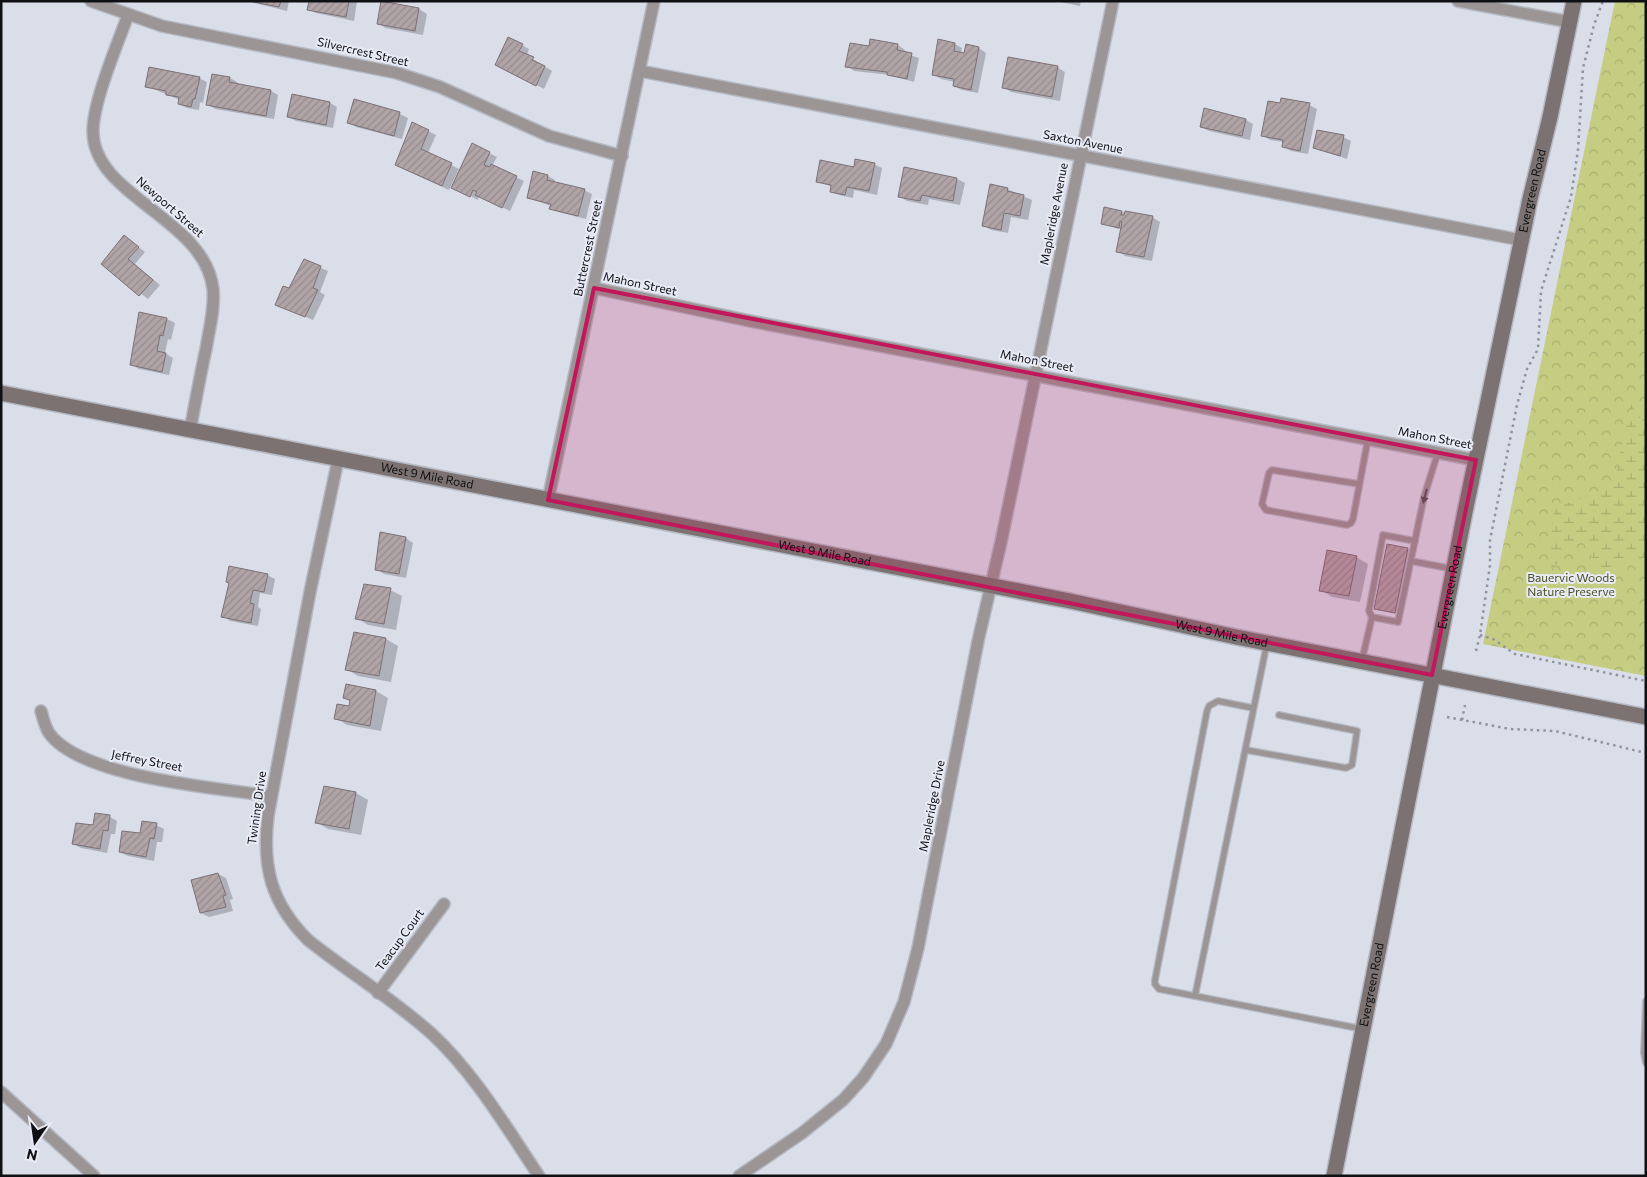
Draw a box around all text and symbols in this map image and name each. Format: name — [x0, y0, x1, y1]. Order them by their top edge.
street label: Silvercrest Street — [316, 34, 410, 68]
street label: Saxton Avenue — [1042, 126, 1124, 156]
street label: Evergreen Road — [1515, 147, 1548, 234]
street label: Mapleridge Avenue — [1036, 161, 1070, 266]
street label: Newport Street — [134, 173, 207, 239]
street label: Buttercrest Street — [570, 198, 604, 297]
street label: Mahon Street — [602, 268, 678, 298]
street label: Mahon Street — [999, 346, 1075, 374]
street label: Mahon Street — [1397, 423, 1473, 451]
street label: West 9 Mile Road — [380, 459, 475, 491]
one-way arrow — [1421, 489, 1429, 504]
street label: West 9 Mile Road — [777, 536, 872, 568]
street label: Evergreen Road — [1434, 544, 1464, 630]
park label: Bauervic Woods Nature Preserve — [1527, 570, 1615, 598]
street label: West 9 Mile Road — [1174, 616, 1269, 649]
street label: Jeffrey Street — [110, 746, 184, 775]
street label: Mapleridge Drive — [915, 759, 947, 853]
street label: Twining Drive — [244, 770, 268, 846]
street label: Teacup Court — [372, 906, 426, 973]
street label: Evergreen Road — [1356, 941, 1386, 1028]
north arrow — [10, 1117, 60, 1167]
text: N — [25, 1146, 39, 1165]

